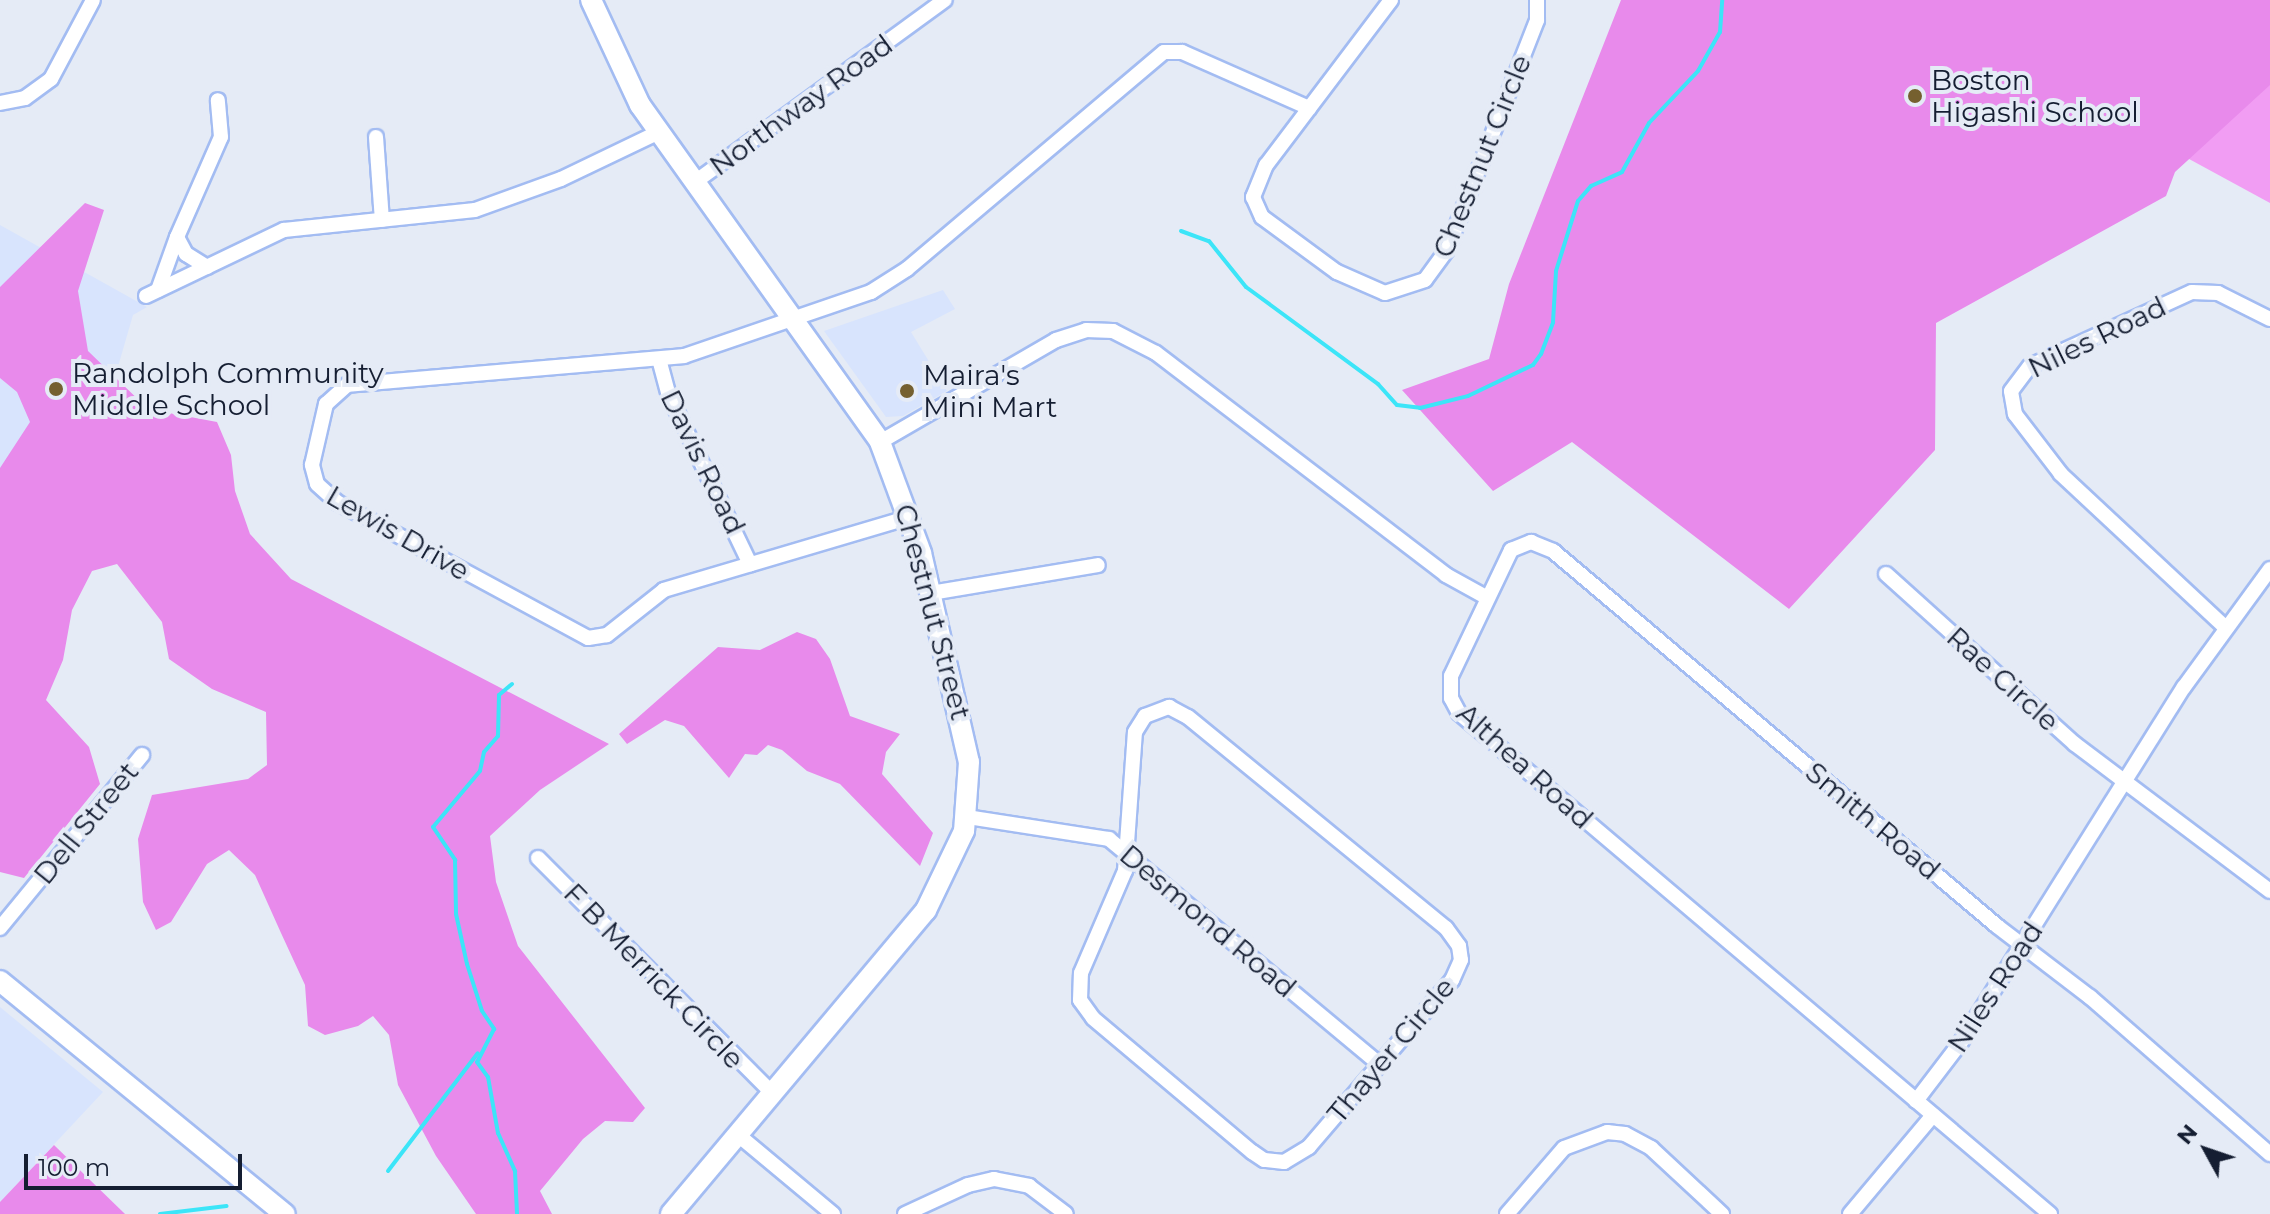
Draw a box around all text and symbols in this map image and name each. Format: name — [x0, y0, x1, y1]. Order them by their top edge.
street label: Northway Road — [703, 27, 899, 183]
street label: Chestnut Circle — [1426, 50, 1538, 262]
place label: Boston Higashi School — [1931, 63, 2139, 129]
marker: Boston Higashi School — [1906, 87, 1924, 105]
street label: Niles Road — [2023, 289, 2171, 385]
place label: Randolph Community Middle School — [72, 356, 384, 422]
place label: Maira's Mini Mart — [923, 358, 1057, 424]
marker: Randolph Community Middle School — [47, 380, 65, 398]
marker: Maira's Mini Mart — [898, 382, 916, 400]
street label: Davis Road — [654, 384, 752, 540]
street label: Lewis Drive — [321, 479, 475, 587]
street label: Chestnut Street — [888, 501, 978, 723]
street label: Rae Circle — [1940, 620, 2066, 738]
street label: Althea Road — [1450, 696, 1600, 836]
street label: Dell Street — [27, 755, 145, 891]
street label: Smith Road — [1799, 755, 1947, 887]
street label: Desmond Road — [1113, 838, 1303, 1004]
street label: F B Merrick Circle — [557, 876, 751, 1076]
street label: Niles Road — [1940, 915, 2050, 1059]
street label: Thayer Circle — [1320, 970, 1462, 1130]
north arrow — [2166, 1110, 2246, 1190]
text: N — [2171, 1119, 2203, 1150]
scale bar — [28, 1138, 246, 1188]
text: 100 m — [38, 1153, 110, 1182]

